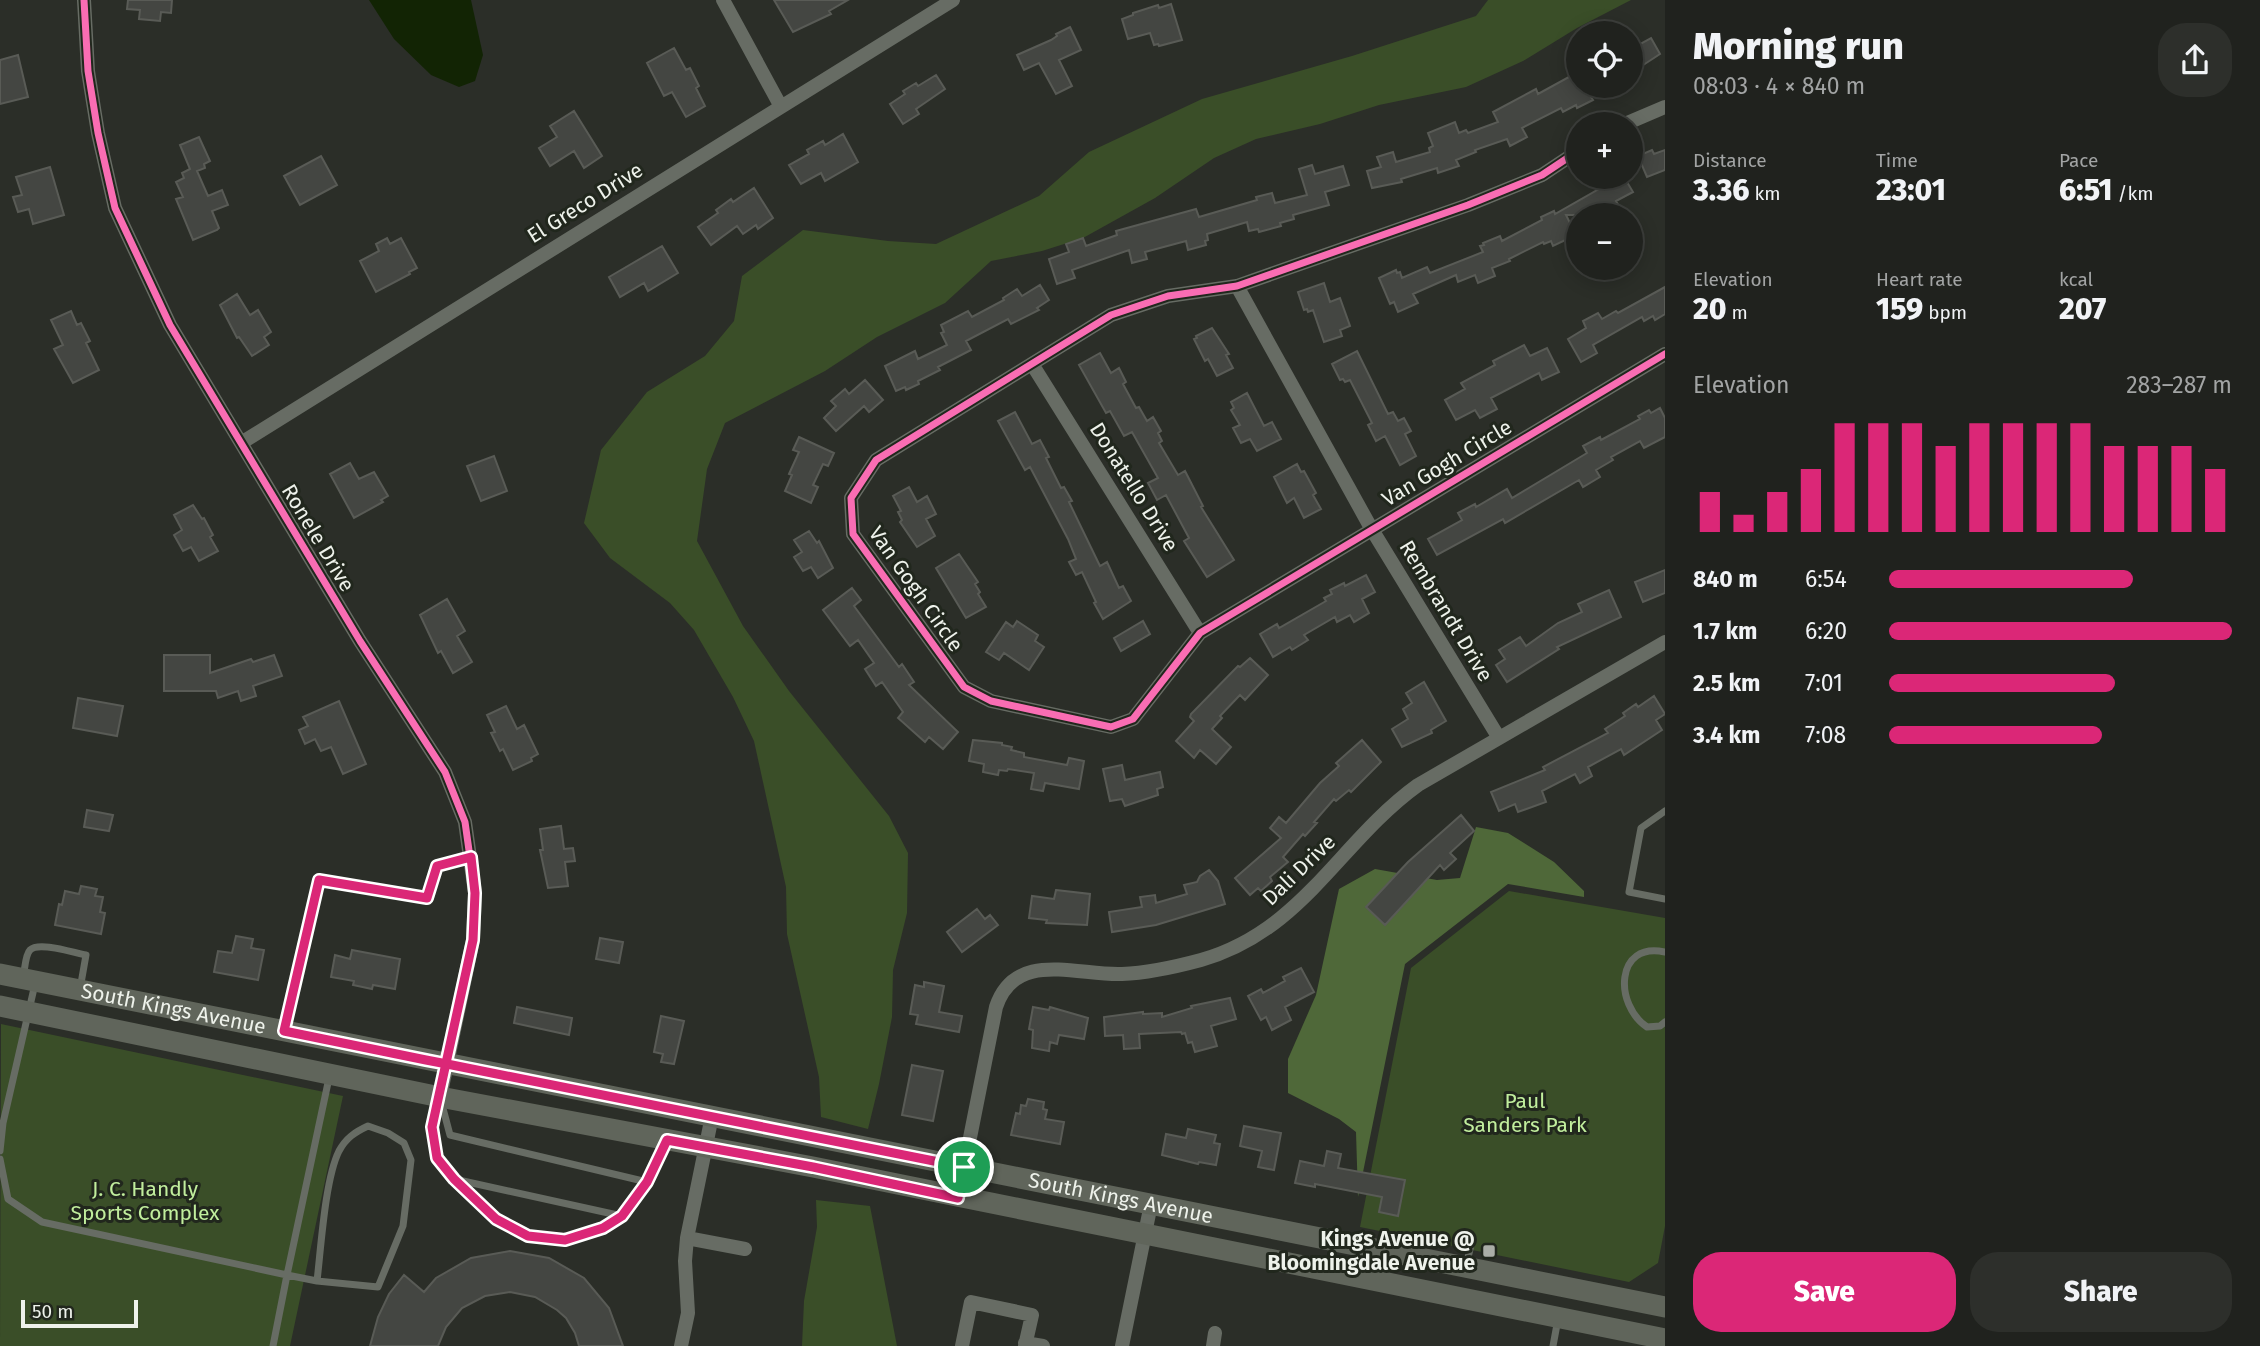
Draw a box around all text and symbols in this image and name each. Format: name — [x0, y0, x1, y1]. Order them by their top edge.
map controls — [1566, 21, 1643, 280]
button: locate — [1566, 21, 1643, 98]
text: Morning run — [1693, 23, 1904, 69]
button: share — [2158, 23, 2232, 97]
text: 08:03 · 4 × 840 m — [1693, 72, 1865, 100]
button: + — [1566, 112, 1643, 189]
text: Distance — [1693, 149, 1767, 172]
text: Time — [1876, 149, 1918, 172]
text: Pace — [2059, 149, 2098, 172]
street label: El Greco Drive — [522, 157, 648, 249]
text: 3.36 — [1693, 172, 1750, 208]
text: 23:01 — [1876, 172, 1946, 208]
text: 6:51 — [2059, 172, 2113, 208]
text: km — [1750, 182, 1781, 205]
text: /km — [2113, 182, 2153, 205]
button: − — [1566, 203, 1643, 280]
text: Elevation — [1693, 268, 1773, 291]
text: Heart rate — [1876, 268, 1963, 291]
text: kcal — [2059, 268, 2093, 291]
text: 20 — [1693, 291, 1727, 327]
text: 159 — [1876, 291, 1923, 327]
text: 207 — [2059, 291, 2106, 327]
text: m — [1727, 301, 1748, 324]
text: bpm — [1923, 301, 1967, 324]
text: Elevation — [1693, 371, 1789, 399]
text: 283–287 m — [2126, 371, 2232, 399]
street label: Van Gogh Circle — [1377, 414, 1517, 512]
street label: Donatello Drive — [1084, 418, 1184, 556]
street label: Ronele Drive — [276, 480, 360, 596]
street label: Van Gogh Circle — [863, 521, 969, 657]
street label: Rembrandt Drive — [1394, 536, 1498, 686]
text: 840 m — [1693, 565, 1758, 593]
text: 6:54 — [1805, 565, 1847, 593]
text: 1.7 km — [1693, 617, 1758, 645]
text: 6:20 — [1805, 617, 1847, 645]
text: 2.5 km — [1693, 669, 1761, 697]
text: 7:01 — [1805, 669, 1843, 697]
text: 3.4 km — [1693, 721, 1761, 749]
text: 7:08 — [1805, 721, 1846, 749]
street label: Dali Drive — [1257, 829, 1341, 911]
street label: South Kings Avenue — [79, 978, 268, 1040]
park label: Paul Sanders Park — [1463, 1088, 1587, 1138]
pin — [934, 1137, 994, 1197]
icon: arrive — [945, 1148, 983, 1186]
street label: South Kings Avenue — [1026, 1167, 1216, 1229]
park label: J. C. Handly Sports Complex — [71, 1176, 220, 1226]
place label: Kings Avenue @ Bloomingdale Avenue — [1268, 1226, 1475, 1276]
marker: Kings Avenue @ Bloomingdale Avenue — [1481, 1243, 1497, 1259]
button: Save — [1693, 1252, 1956, 1332]
button: Share — [1970, 1252, 2232, 1332]
scale bar — [21, 1297, 138, 1329]
text: 50 m — [32, 1300, 73, 1323]

